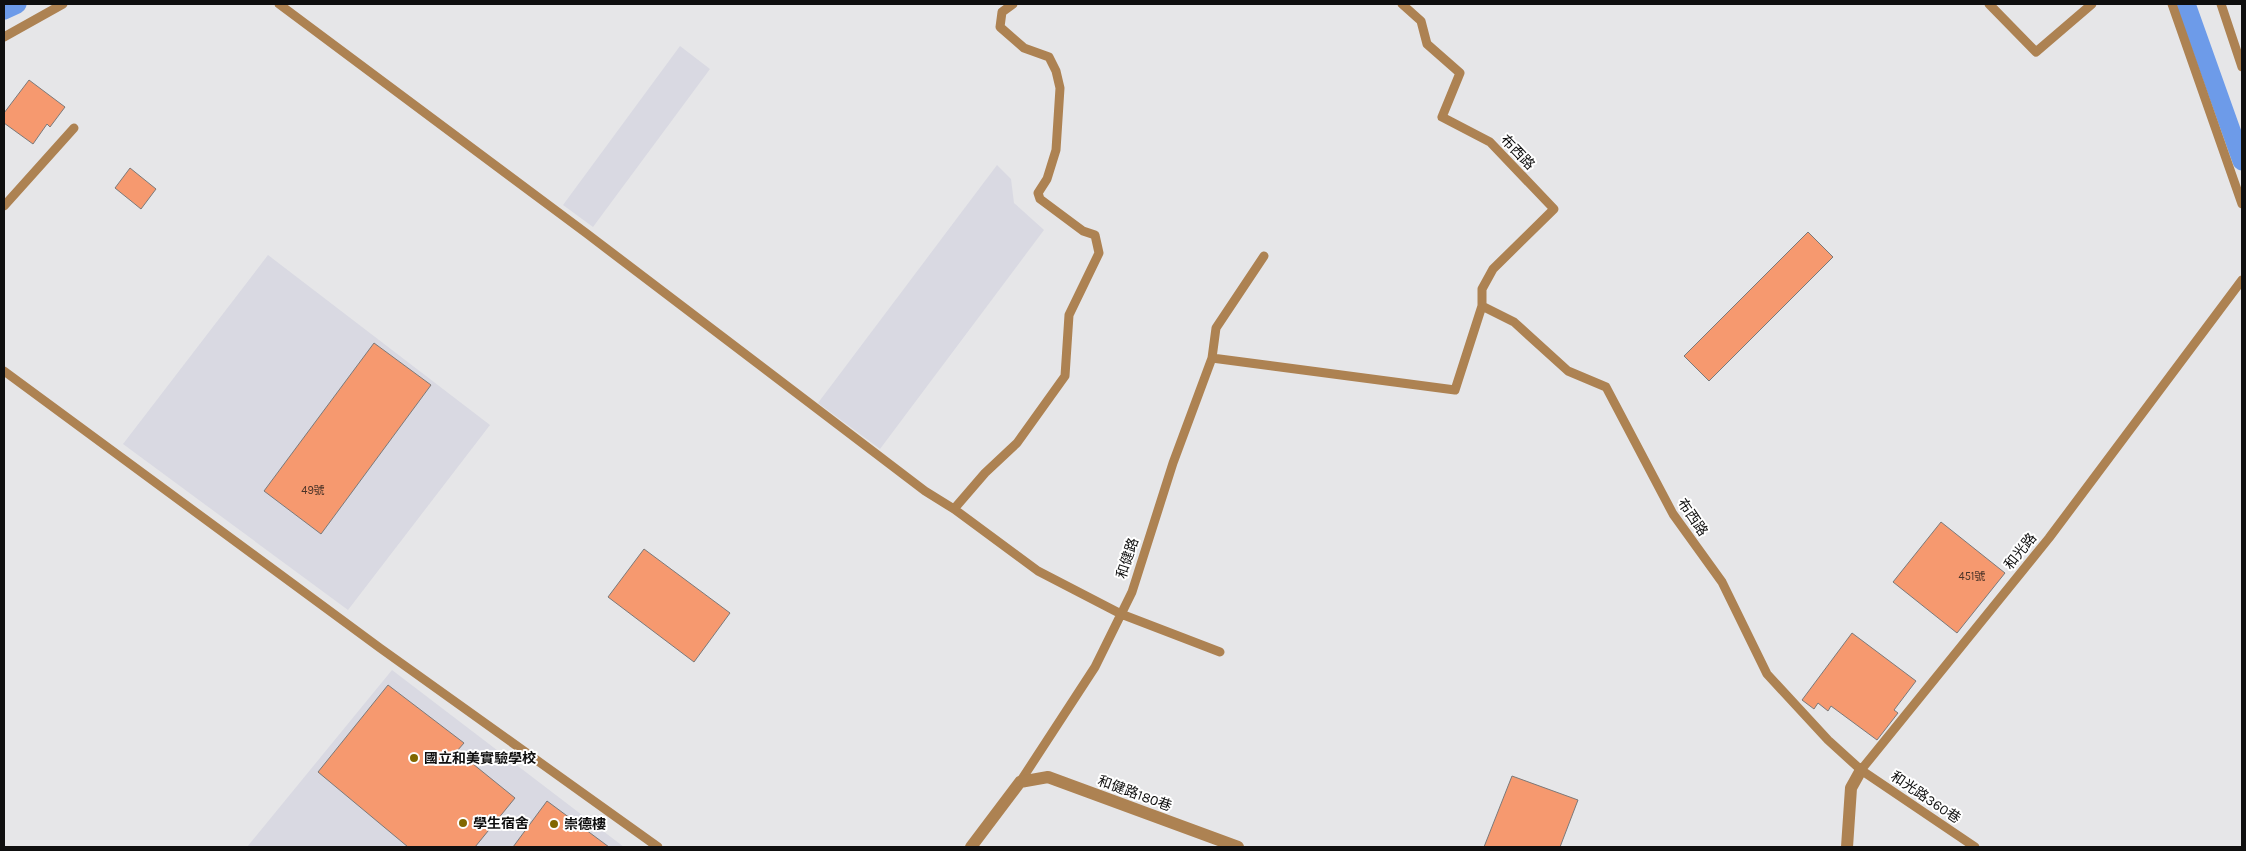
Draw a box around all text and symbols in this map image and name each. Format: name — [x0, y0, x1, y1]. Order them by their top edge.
street label: 布西路 — [1497, 131, 1538, 173]
house number: 49號 — [301, 484, 325, 497]
street label: 布西路 — [1674, 495, 1711, 539]
street label: 和光路 — [2001, 530, 2040, 573]
street label: 和健路 — [1113, 536, 1142, 581]
house number: 451號 — [1959, 570, 1986, 583]
place label: 國立和美實驗學校 — [424, 750, 536, 767]
marker: 國立和美實驗學校 — [408, 752, 420, 764]
street label: 和光路360巷 — [1888, 768, 1964, 827]
street label: 和健路180巷 — [1095, 772, 1174, 815]
place label: 學生宿舍 — [473, 815, 529, 832]
place label: 崇德樓 — [564, 816, 606, 833]
marker: 學生宿舍 — [457, 817, 469, 829]
marker: 崇德樓 — [548, 818, 560, 830]

